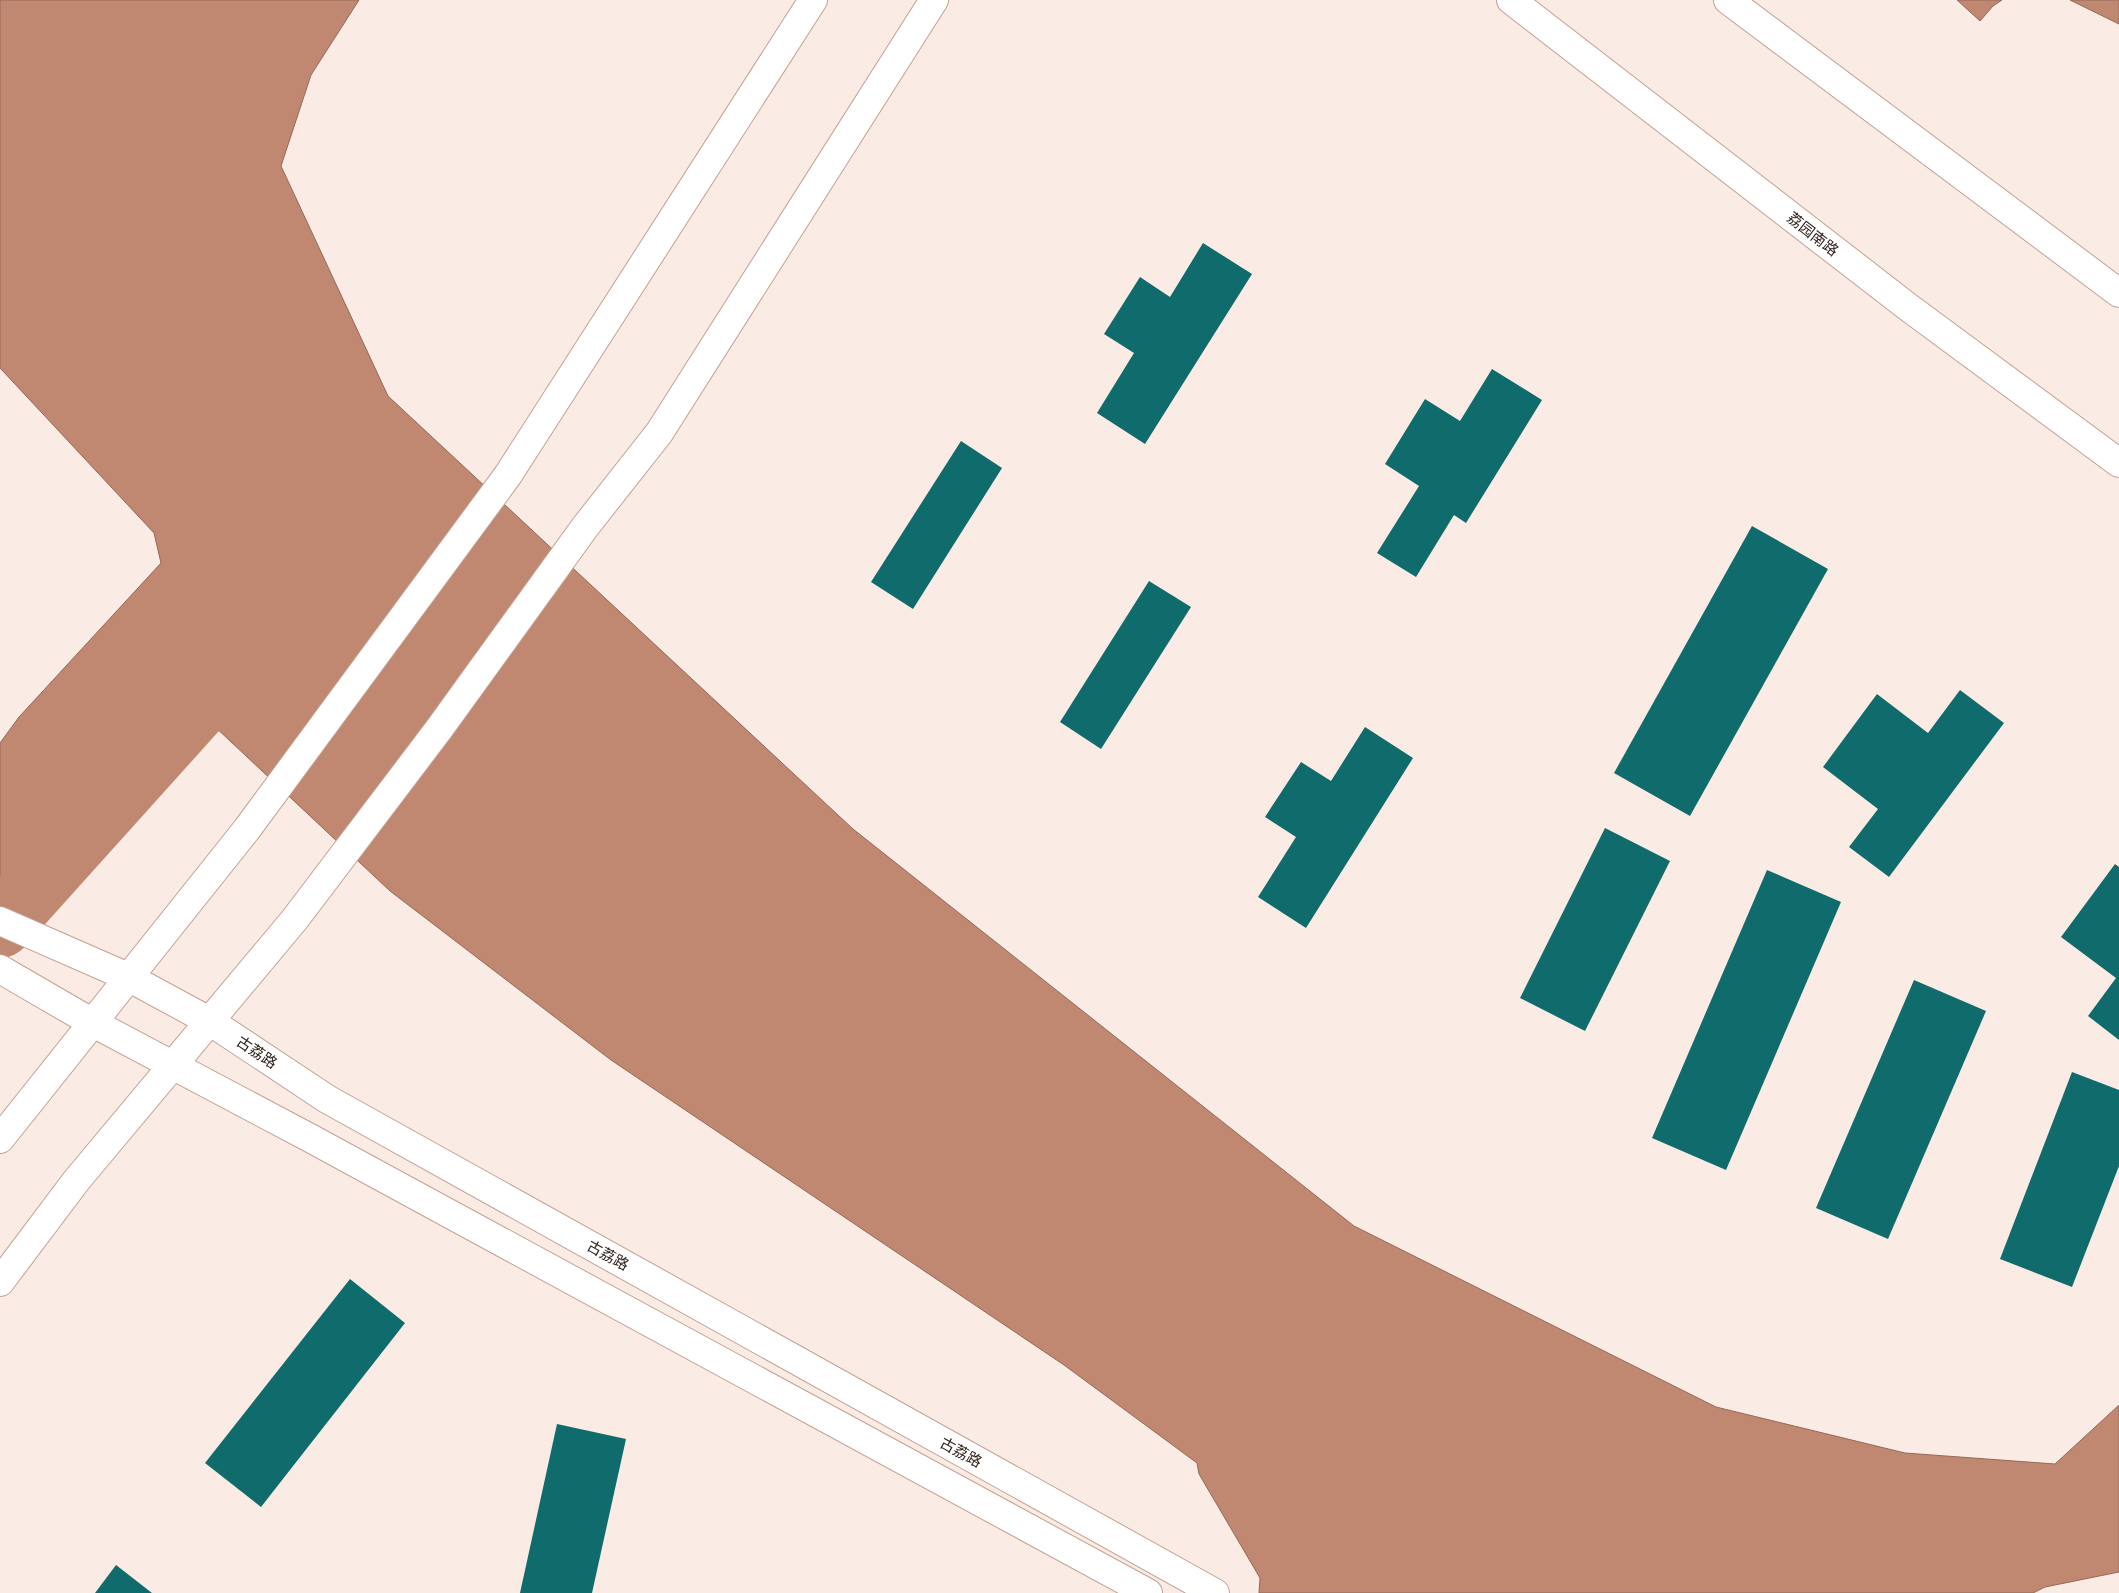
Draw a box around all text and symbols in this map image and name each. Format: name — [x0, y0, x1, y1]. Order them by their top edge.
street label: 荔园南路 — [1784, 208, 1842, 260]
street label: 古荔路 — [233, 1032, 281, 1072]
street label: 古荔路 — [584, 1236, 632, 1274]
street label: 古荔路 — [937, 1433, 985, 1471]

